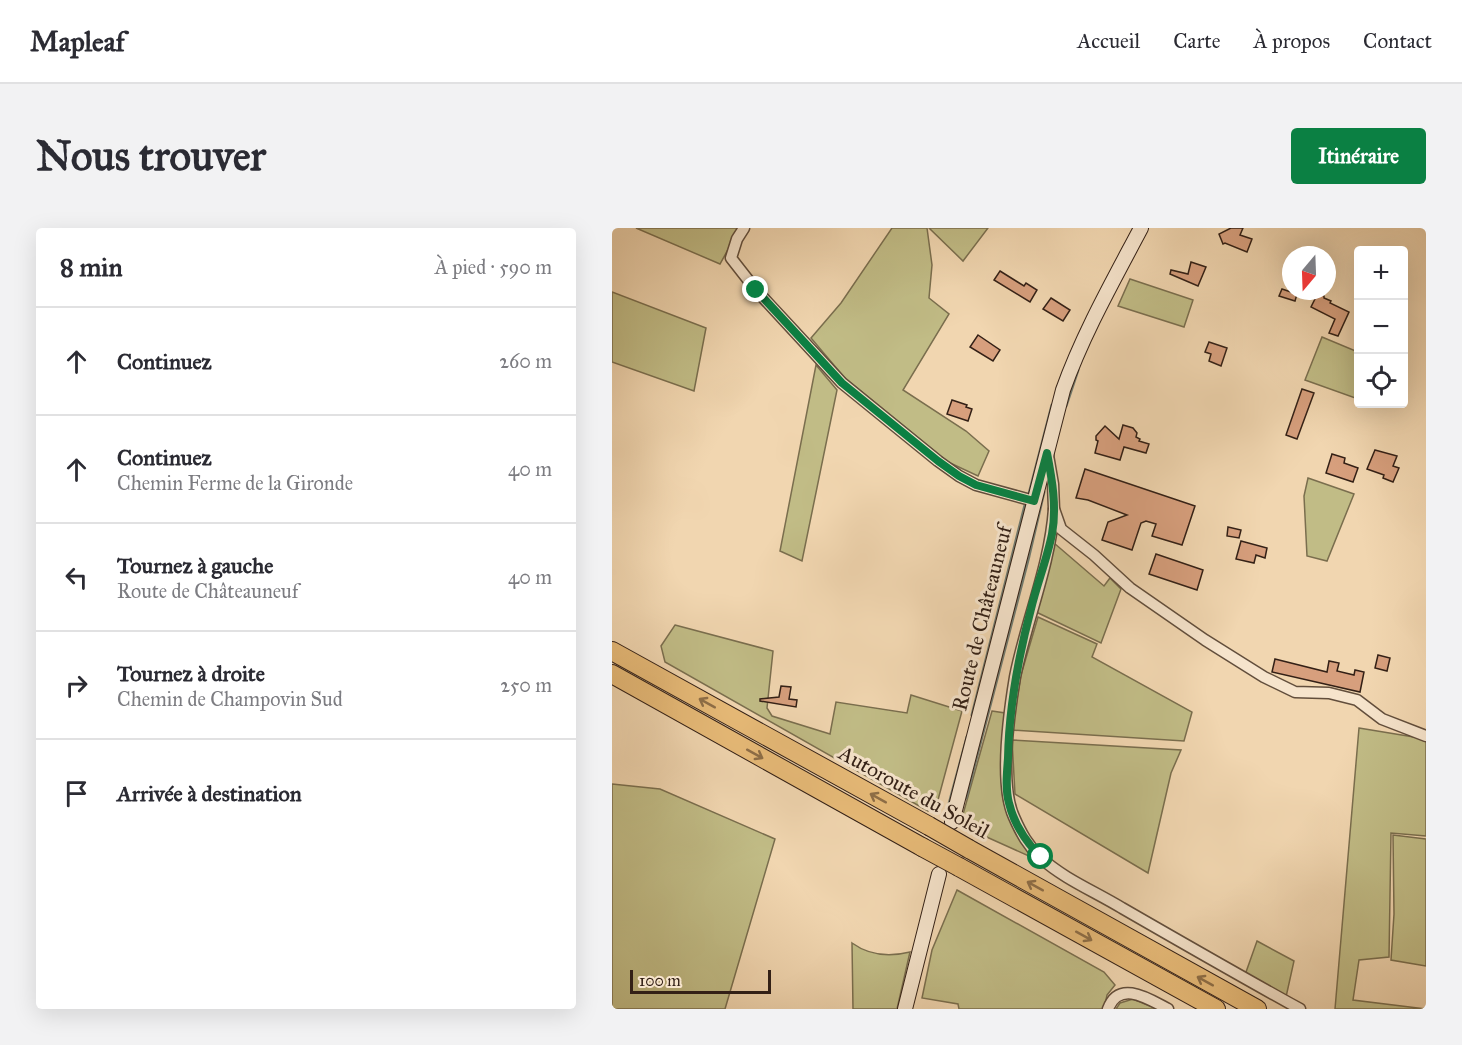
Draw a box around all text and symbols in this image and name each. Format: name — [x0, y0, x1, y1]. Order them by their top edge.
text: Mapleaf — [30, 24, 125, 59]
text: Accueil — [1077, 28, 1140, 54]
text: Carte — [1173, 28, 1221, 54]
text: À propos — [1254, 28, 1330, 54]
text: Contact — [1363, 28, 1432, 54]
button: Itinéraire — [1291, 128, 1426, 184]
text: Nous trouver — [36, 130, 266, 182]
north arrow — [1282, 246, 1336, 300]
map controls — [1354, 246, 1408, 408]
button: + — [1354, 246, 1408, 300]
text: 8 min — [60, 251, 123, 283]
text: À pied · 590 m — [435, 255, 552, 279]
route end — [742, 276, 768, 302]
button: − — [1354, 300, 1408, 354]
icon: ahead — [60, 345, 93, 378]
text: Continuez — [117, 348, 212, 375]
text: 260 m — [499, 349, 552, 373]
button: locate — [1354, 354, 1408, 408]
text: Continuez — [117, 444, 212, 471]
icon: ahead — [60, 453, 93, 486]
text: 40 m — [508, 457, 552, 481]
text: Chemin Ferme de la Gironde — [117, 471, 353, 495]
street label: Route de Châteauneuf — [946, 520, 1018, 714]
text: Tournez à gauche — [117, 552, 273, 579]
icon: left — [60, 561, 93, 594]
text: 40 m — [508, 565, 552, 589]
text: Route de Châteauneuf — [117, 579, 298, 603]
text: Tournez à droite — [117, 660, 265, 687]
icon: right — [60, 669, 93, 702]
text: 250 m — [500, 673, 552, 697]
text: Chemin de Champovin Sud — [117, 687, 343, 711]
one-way arrow — [699, 697, 716, 709]
street label: Autoroute du Soleil — [833, 739, 994, 844]
one-way arrow — [746, 748, 763, 760]
icon: arrive — [60, 777, 93, 810]
text: Arrivée à destination — [117, 780, 302, 807]
one-way arrow — [870, 792, 887, 804]
route start — [1027, 843, 1053, 869]
one-way arrow — [1027, 880, 1044, 892]
one-way arrow — [1075, 930, 1092, 942]
scale bar — [630, 967, 771, 994]
text: 100 m — [639, 971, 681, 990]
one-way arrow — [1197, 975, 1215, 986]

